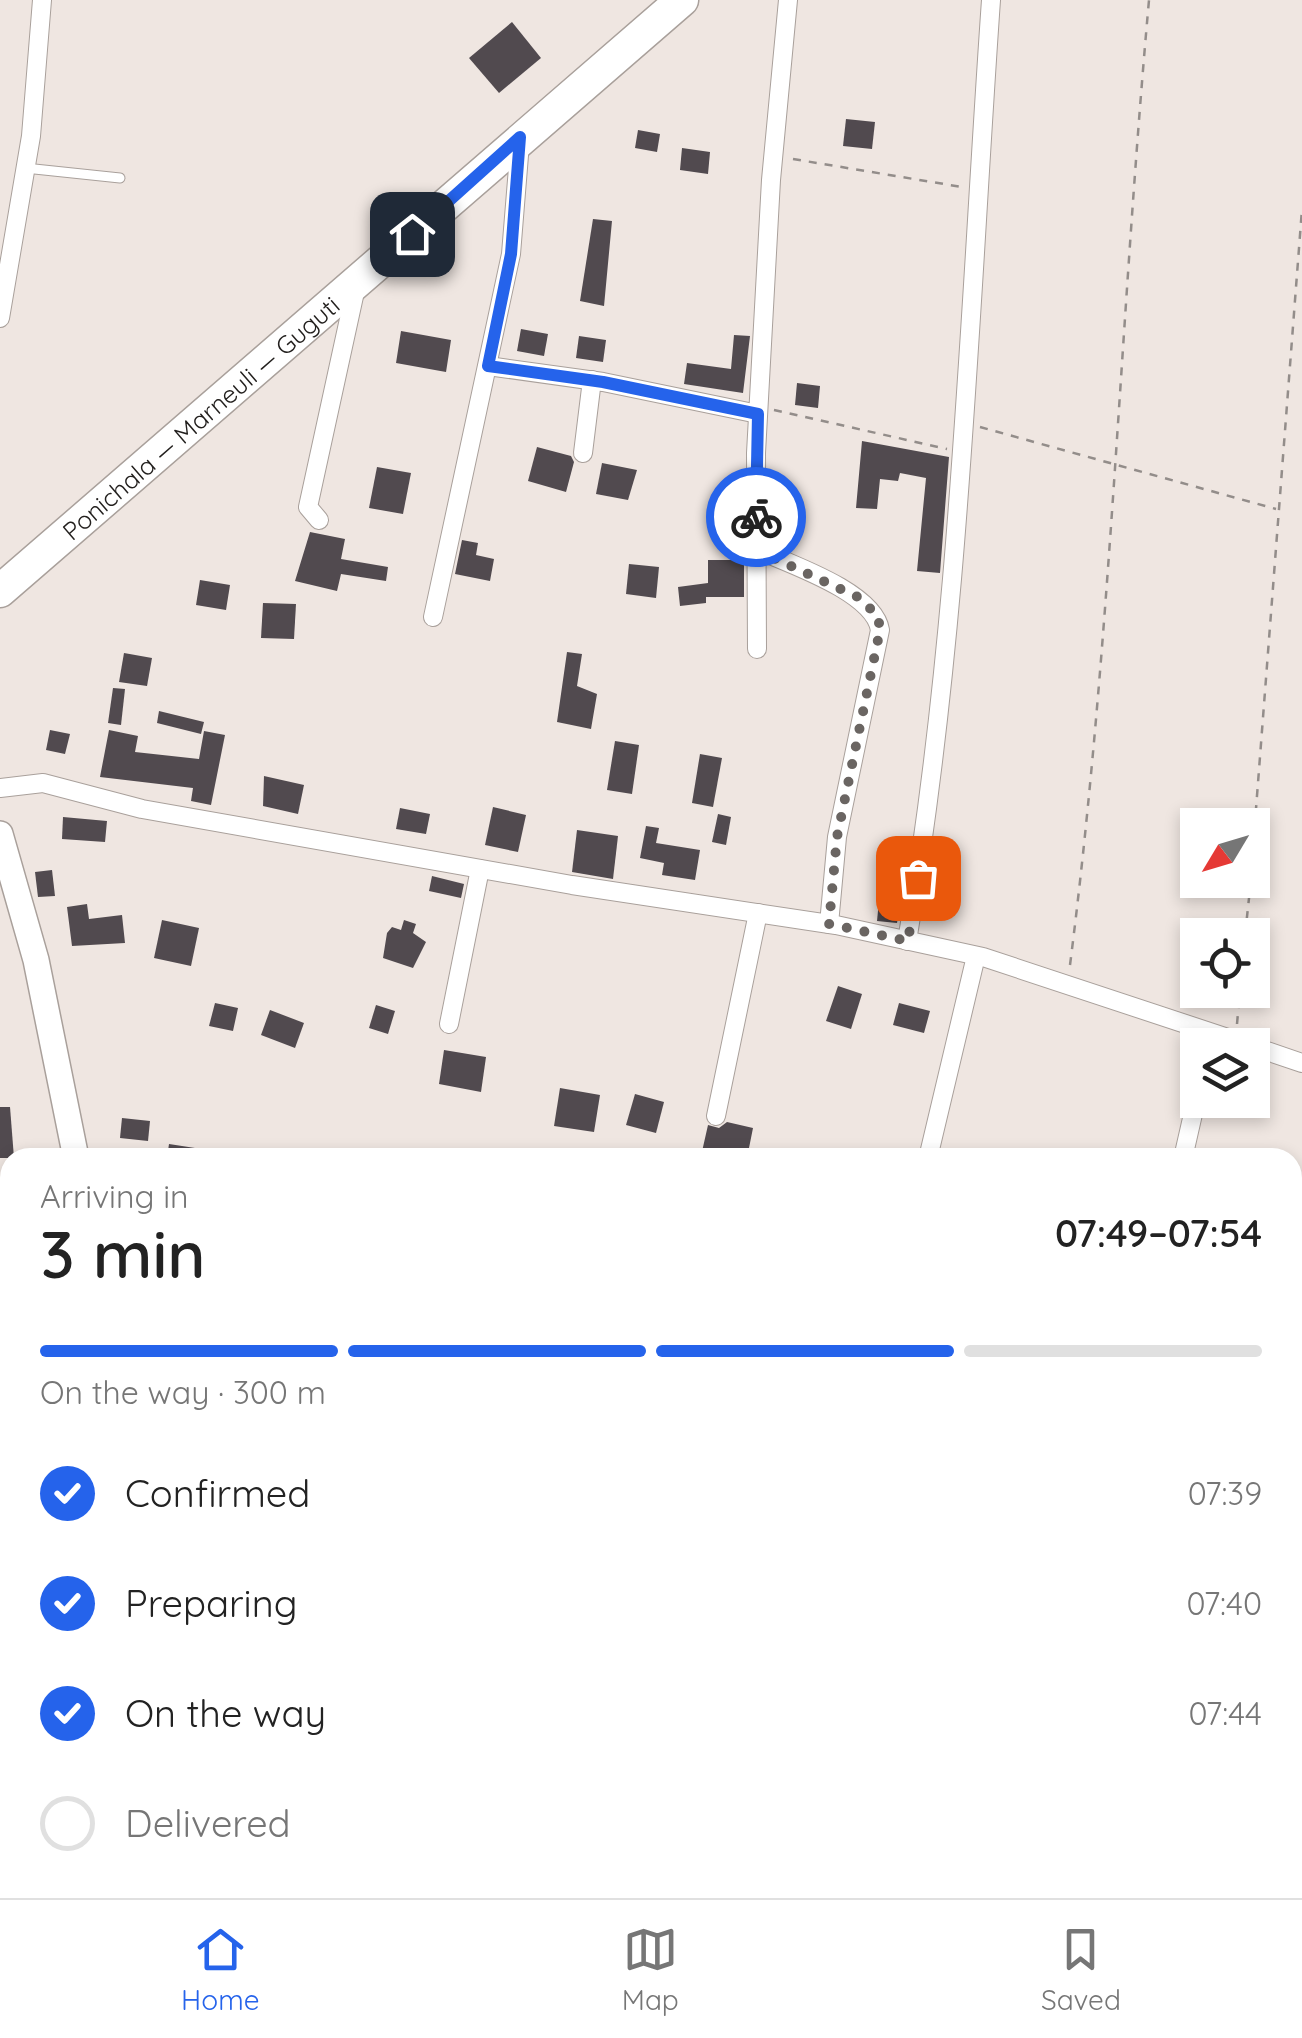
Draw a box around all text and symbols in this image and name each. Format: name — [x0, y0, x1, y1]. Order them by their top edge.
pin — [370, 192, 455, 277]
icon: home — [385, 207, 440, 262]
street label: Ponichala — Marneuli — Guguti — [55, 289, 345, 546]
courier — [706, 467, 806, 567]
icon: bike — [729, 490, 784, 545]
north arrow — [1180, 808, 1270, 898]
map controls — [1180, 808, 1270, 1118]
pin — [876, 836, 961, 921]
icon: bag — [891, 851, 946, 906]
button: locate — [1180, 918, 1270, 1008]
button: layers — [1180, 1028, 1270, 1118]
text: Arriving in — [40, 1176, 189, 1216]
text: 07:49–07:54 — [1055, 1209, 1262, 1257]
text: 3 min — [40, 1213, 206, 1294]
text: On the way · 300 m — [40, 1372, 326, 1412]
icon: check — [40, 1466, 95, 1521]
text: Confirmed — [125, 1469, 310, 1517]
text: 07:39 — [1188, 1473, 1262, 1513]
icon: check — [40, 1576, 95, 1631]
text: Preparing — [125, 1579, 297, 1627]
text: 07:40 — [1186, 1583, 1262, 1623]
icon: check — [40, 1686, 95, 1741]
text: On the way — [125, 1689, 326, 1737]
text: 07:44 — [1189, 1693, 1262, 1733]
text: Delivered — [125, 1799, 291, 1847]
tab: Home — [181, 1922, 260, 2017]
tab: Map — [622, 1922, 679, 2017]
tab: Saved — [1041, 1922, 1121, 2017]

